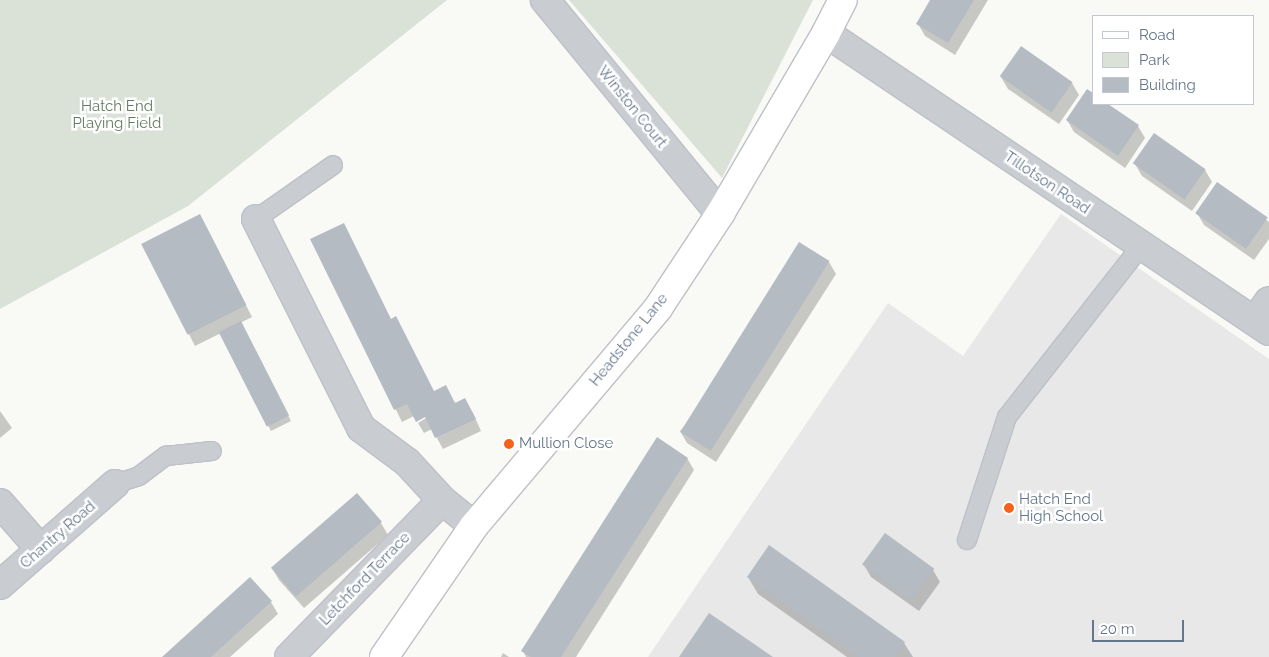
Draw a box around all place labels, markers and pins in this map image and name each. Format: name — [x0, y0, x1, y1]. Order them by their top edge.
place label: Mullion Close — [519, 435, 613, 453]
marker: Mullion Close — [503, 438, 515, 450]
place label: Hatch End High School — [1019, 490, 1103, 525]
marker: Hatch End High School — [1003, 502, 1015, 514]

